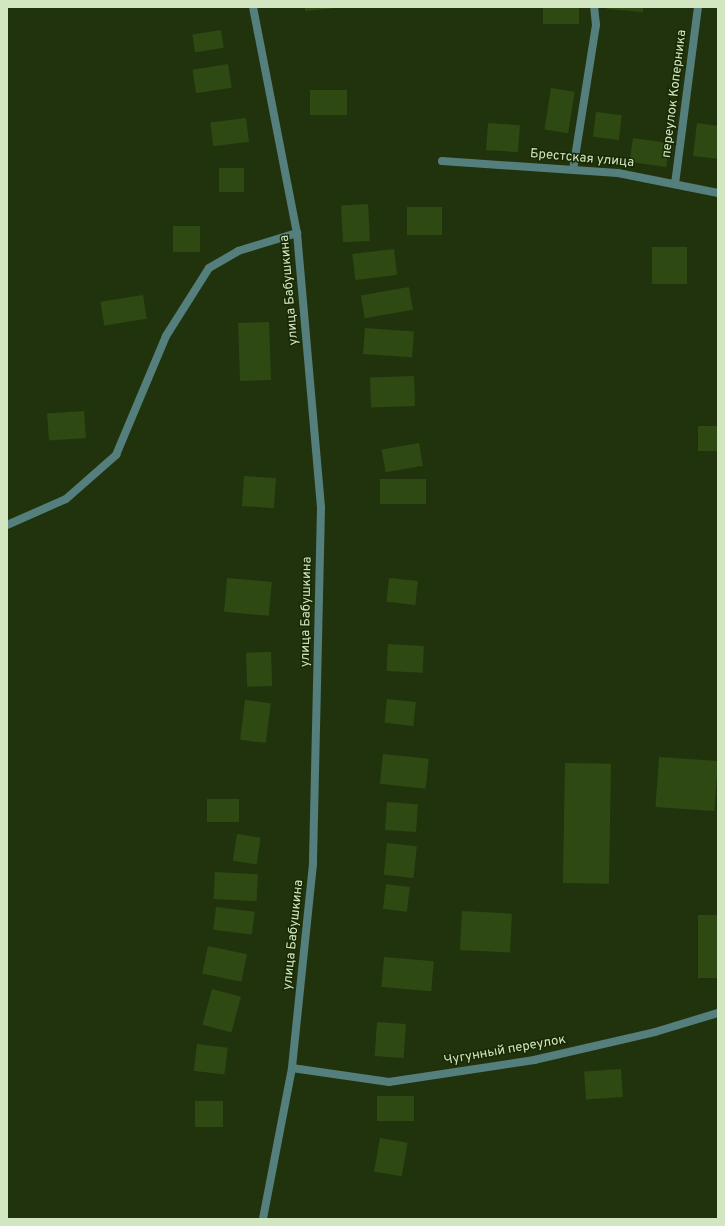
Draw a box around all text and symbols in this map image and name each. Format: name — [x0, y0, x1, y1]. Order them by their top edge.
street label: переулок Коперника — [659, 29, 691, 159]
street label: Брестская улица — [529, 147, 635, 171]
street label: улица Бабушкина — [277, 234, 303, 346]
street label: улица Бабушкина — [298, 557, 316, 667]
street label: улица Бабушкина — [280, 879, 308, 991]
street label: Чугунный переулок — [443, 1033, 567, 1069]

